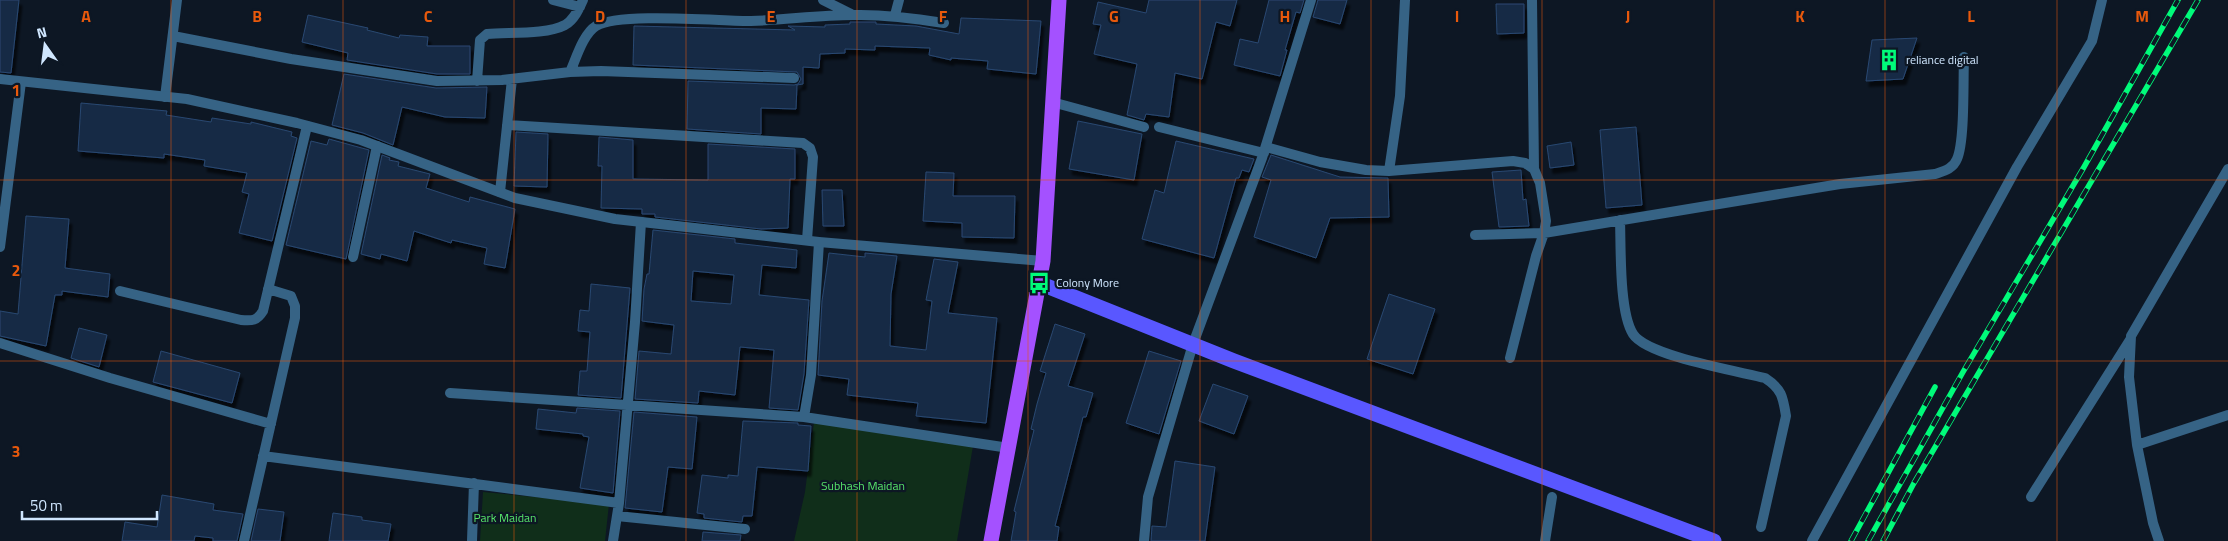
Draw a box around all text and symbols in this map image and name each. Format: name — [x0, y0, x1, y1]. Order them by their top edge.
text: A — [81, 4, 91, 28]
text: B — [252, 4, 262, 28]
text: C — [424, 4, 433, 28]
text: D — [595, 4, 605, 28]
text: E — [767, 4, 776, 28]
text: F — [939, 4, 948, 28]
text: G — [1109, 4, 1119, 28]
text: H — [1280, 4, 1290, 28]
text: I — [1455, 4, 1459, 28]
text: J — [1626, 4, 1630, 28]
text: K — [1795, 4, 1805, 28]
text: L — [1967, 4, 1975, 28]
text: M — [2135, 4, 2149, 28]
north arrow — [20, 20, 70, 70]
text: N — [34, 21, 49, 43]
building icon: reliance digital — [1876, 47, 1902, 73]
place label: reliance digital — [1906, 50, 1979, 69]
text: 1 — [12, 78, 20, 102]
text: 2 — [12, 258, 20, 282]
bus stop icon: Colony More — [1026, 270, 1052, 296]
place label: Colony More — [1056, 273, 1119, 292]
text: 3 — [12, 439, 20, 463]
park label: Subhash Maidan — [821, 476, 905, 495]
scale bar — [22, 488, 158, 520]
text: 50 m — [30, 494, 63, 517]
park label: Park Maidan — [473, 508, 537, 527]

